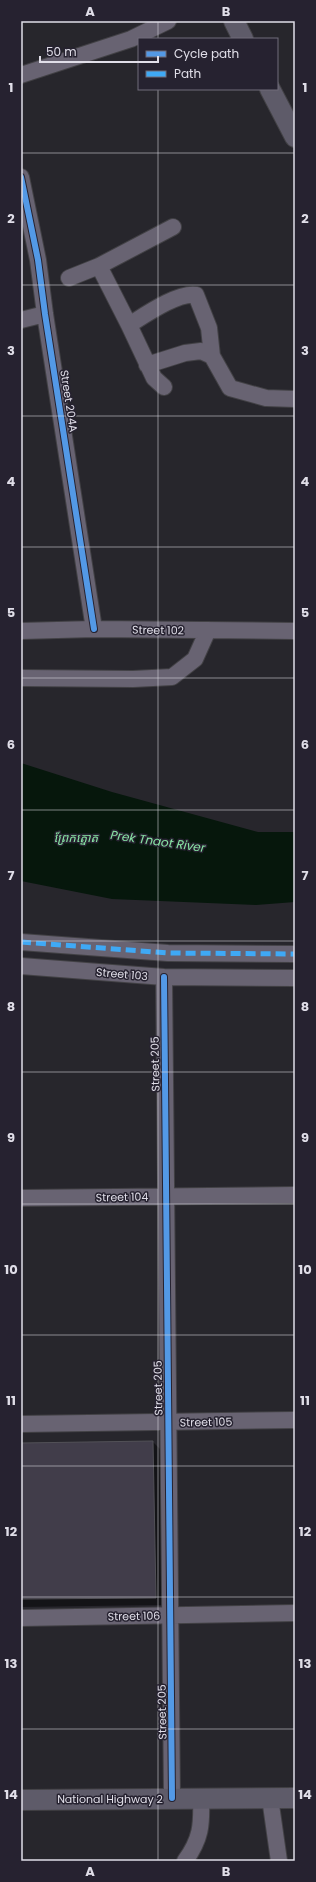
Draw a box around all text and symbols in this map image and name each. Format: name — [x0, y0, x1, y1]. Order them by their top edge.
text: A — [85, 2, 95, 21]
text: B — [222, 2, 231, 21]
scale bar — [40, 38, 158, 64]
legend — [138, 38, 278, 90]
text: 50 m — [46, 43, 77, 60]
text: Cycle path — [174, 45, 239, 62]
text: Path — [174, 65, 201, 82]
text: 1 — [9, 78, 13, 97]
text: 1 — [303, 78, 307, 97]
text: 2 — [7, 209, 15, 228]
text: 2 — [301, 209, 309, 228]
text: 3 — [7, 341, 15, 360]
text: 3 — [301, 341, 309, 360]
street label: Street 204A — [56, 369, 82, 434]
text: 4 — [7, 472, 16, 491]
text: 4 — [301, 472, 310, 491]
text: 5 — [7, 603, 15, 622]
text: 5 — [301, 603, 309, 622]
street label: Street 102 — [132, 622, 184, 638]
text: 6 — [7, 735, 15, 754]
text: 6 — [301, 735, 309, 754]
water label: Prek Tnaot River — [110, 826, 207, 856]
water label: ព្រែកត្នោត — [54, 829, 100, 846]
text: 7 — [8, 866, 15, 885]
text: 7 — [302, 866, 309, 885]
street label: Street 103 — [95, 964, 149, 984]
text: 8 — [7, 997, 15, 1016]
text: 8 — [301, 997, 309, 1016]
street label: Street 205 — [147, 1036, 163, 1092]
text: 9 — [7, 1128, 15, 1147]
text: 9 — [301, 1128, 309, 1147]
street label: Street 104 — [96, 1189, 148, 1205]
text: 10 — [4, 1260, 18, 1279]
text: 10 — [298, 1260, 312, 1279]
street label: Street 205 — [150, 1360, 166, 1416]
text: 11 — [6, 1391, 16, 1410]
text: 11 — [300, 1391, 310, 1410]
street label: Street 105 — [180, 1414, 232, 1430]
text: 12 — [5, 1522, 18, 1541]
text: 12 — [299, 1522, 312, 1541]
street label: Street 106 — [108, 1608, 160, 1624]
text: 13 — [5, 1654, 18, 1673]
text: 13 — [299, 1654, 312, 1673]
street label: Street 205 — [154, 1684, 170, 1740]
text: 14 — [4, 1785, 18, 1804]
text: 14 — [298, 1785, 312, 1804]
street label: National Highway 2 — [57, 1791, 163, 1807]
text: A — [85, 1862, 95, 1881]
text: B — [222, 1862, 231, 1881]

